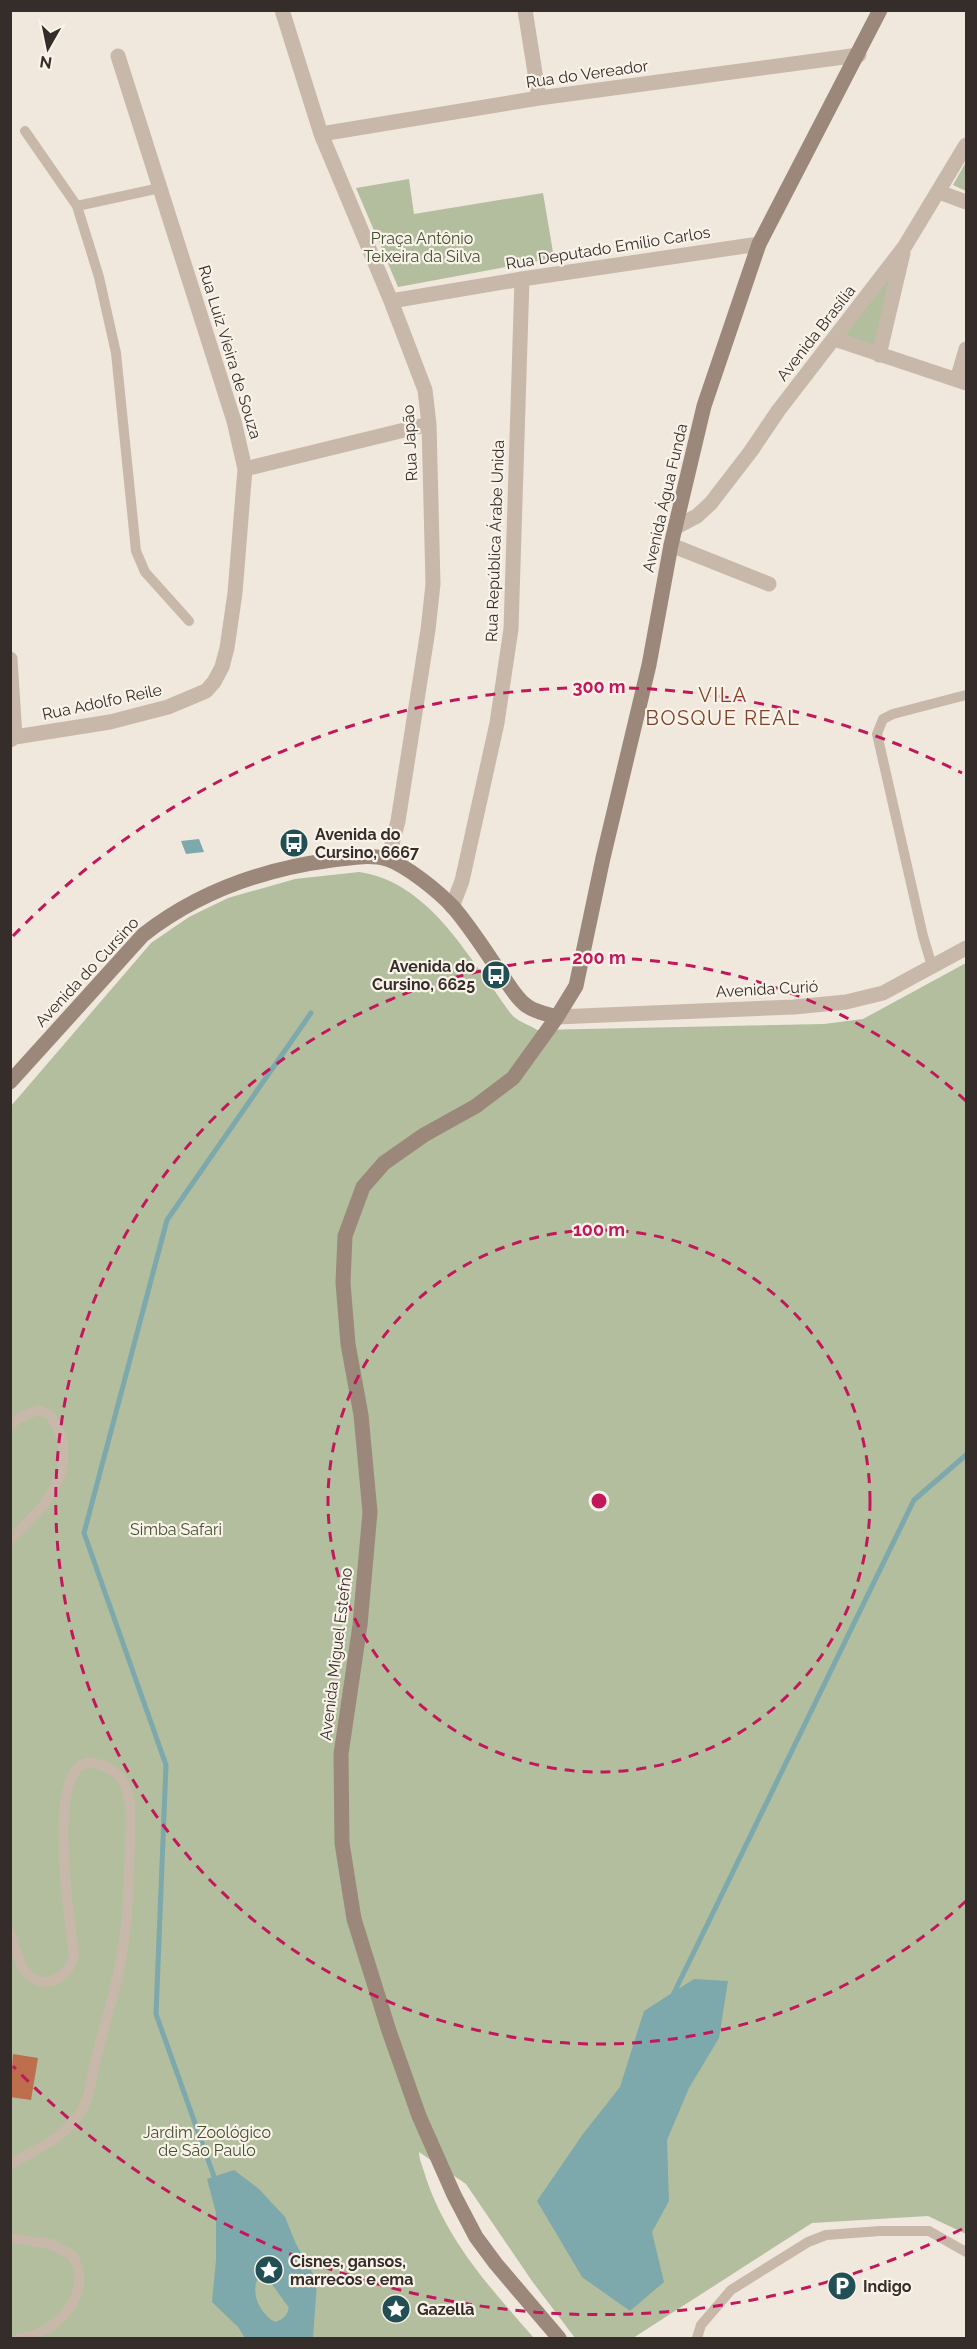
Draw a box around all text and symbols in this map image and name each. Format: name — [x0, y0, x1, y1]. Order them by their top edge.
north arrow — [18, 18, 78, 78]
text: N — [38, 52, 53, 73]
street label: Rua do Vereador — [525, 56, 650, 92]
street label: Rua Deputado Emílio Carlos — [504, 222, 712, 274]
park label: Praça Antônio Teixeira da Silva — [364, 229, 480, 266]
street label: Rua Luiz Vieira de Souza — [194, 263, 266, 441]
street label: Avenida Brasília — [773, 281, 859, 385]
street label: Rua Japão — [399, 404, 421, 482]
street label: Avenida Água Funda — [638, 422, 691, 574]
street label: Rua República Árabe Unida — [481, 440, 508, 642]
text: 300 m — [572, 676, 626, 697]
street label: Rua Adolfo Reile — [40, 680, 164, 724]
district label: VILA BOSQUE REAL — [646, 683, 800, 730]
place label: Avenida do Cursino, 6667 — [315, 825, 419, 862]
bus stop icon: Avenida do Cursino, 6667 — [278, 827, 310, 859]
street label: Avenida do Cursino — [31, 913, 143, 1031]
text: 200 m — [572, 947, 626, 968]
place label: Avenida do Cursino, 6625 — [372, 957, 475, 994]
bus stop icon: Avenida do Cursino, 6625 — [480, 959, 512, 991]
street label: Avenida Curió — [715, 977, 819, 1001]
text: 100 m — [573, 1219, 625, 1240]
centre of rings — [589, 1491, 609, 1511]
park label: Simba Safari — [130, 1520, 222, 1539]
street label: Avenida Miguel Estefno — [316, 1567, 356, 1741]
park label: Jardim Zoológico de São Paulo — [143, 2123, 271, 2160]
place label: Cisnes, gansos, marrecos e ema — [290, 2252, 413, 2289]
place icon: Cisnes, gansos, marrecos e ema — [253, 2254, 285, 2286]
parking icon: Indigo — [826, 2270, 858, 2302]
place label: Indigo — [863, 2277, 912, 2296]
place icon: Gazella — [380, 2293, 412, 2325]
place label: Gazella — [417, 2300, 474, 2319]

